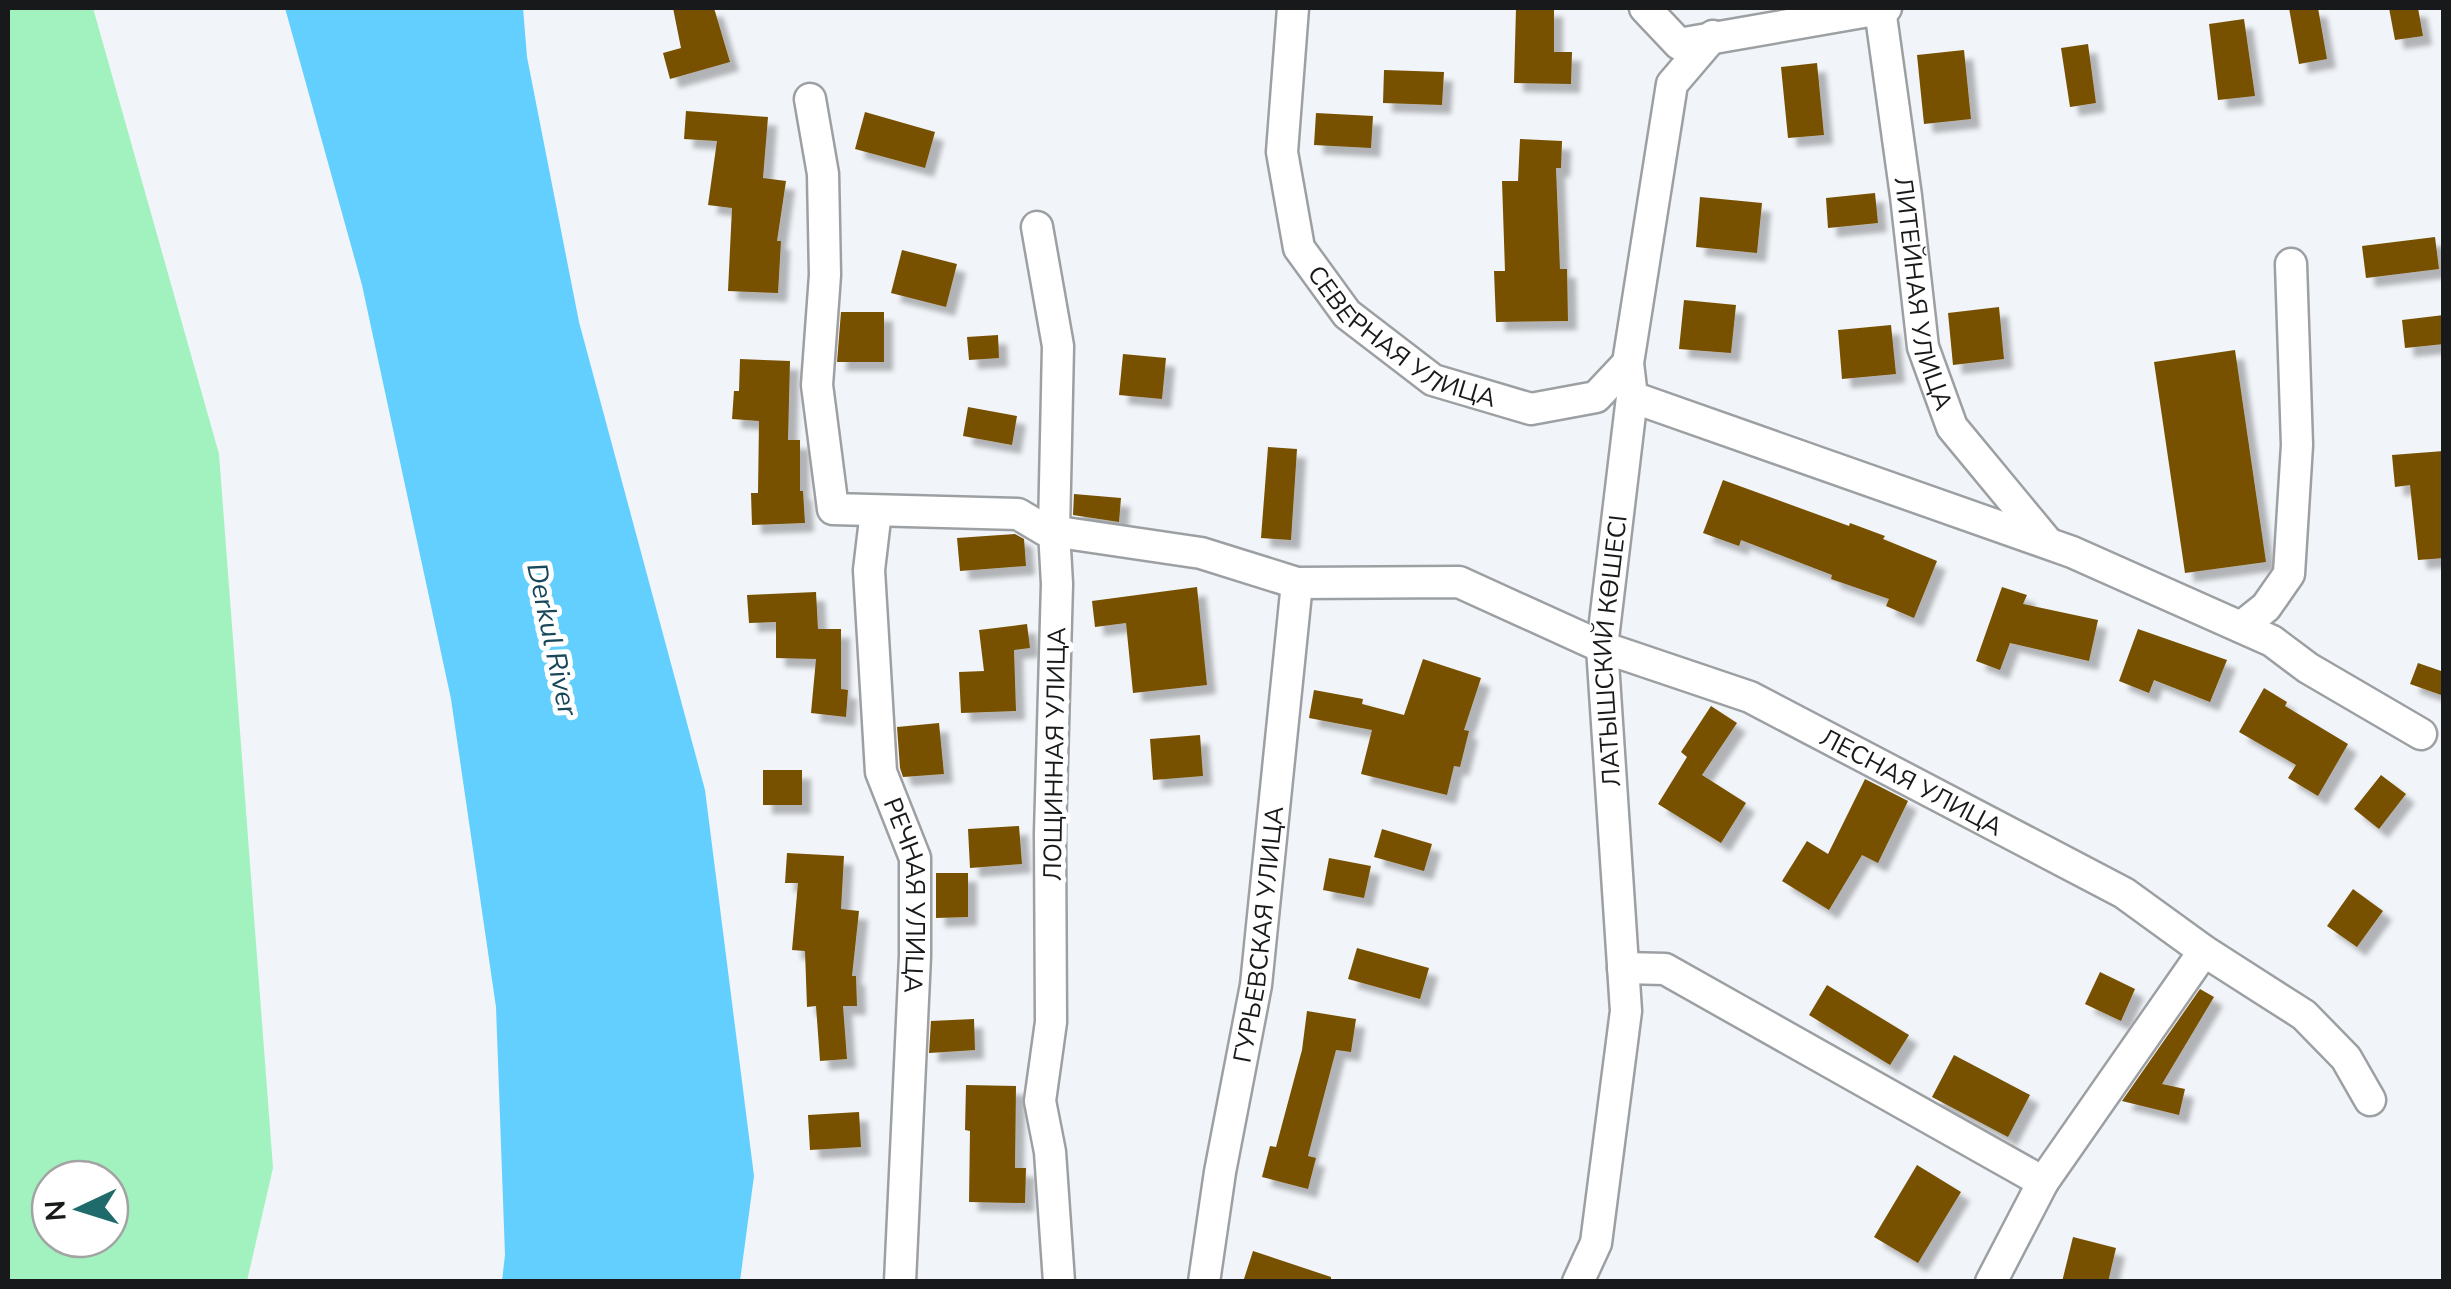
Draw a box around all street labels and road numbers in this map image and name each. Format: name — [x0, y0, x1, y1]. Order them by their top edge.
street label: ЛИТЕЙНАЯ УЛИЦА — [1886, 175, 1960, 415]
street label: СЕВЕРНАЯ УЛИЦА — [1299, 259, 1500, 416]
street label: ЛАТЫШСКИЙ КӨШЕСІ — [1585, 513, 1636, 788]
street label: ЛОЩИННАЯ УЛИЦА — [1036, 627, 1074, 881]
street label: ЛЕСНАЯ УЛИЦА — [1814, 721, 2008, 844]
street label: РЕЧНАЯ УЛИЦА — [875, 793, 931, 994]
street label: ГУРЬЕВСКАЯ УЛИЦА — [1225, 805, 1292, 1066]

